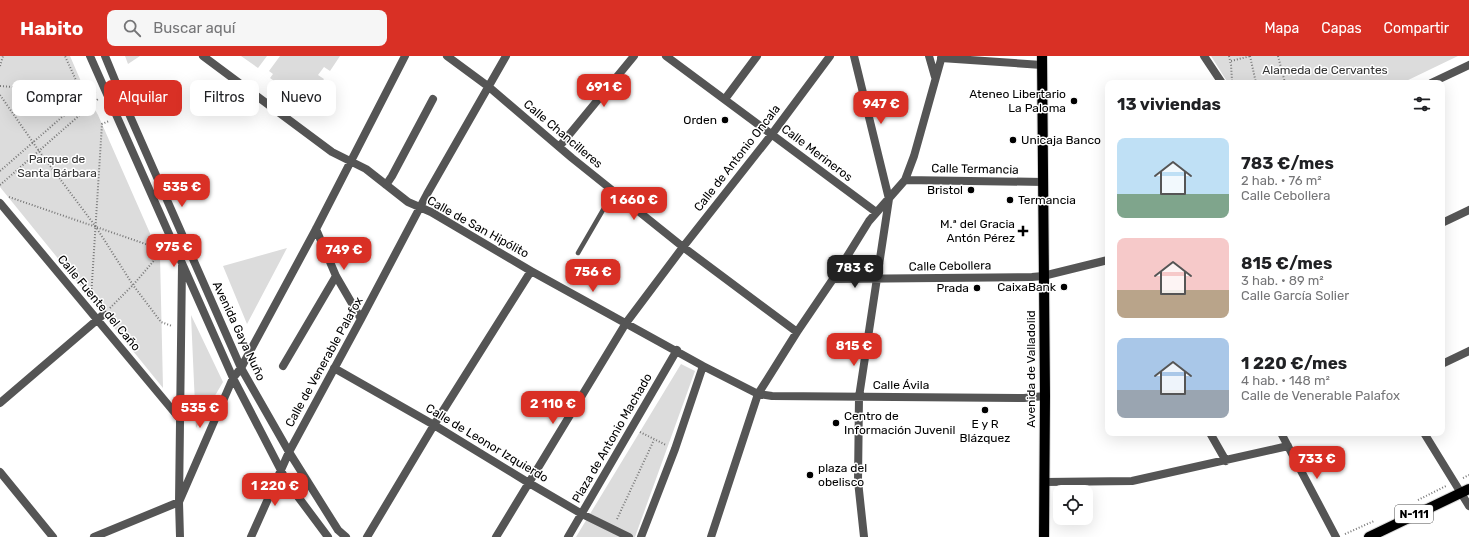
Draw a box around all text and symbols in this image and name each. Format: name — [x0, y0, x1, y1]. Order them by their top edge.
search box — [107, 10, 387, 46]
text: Habito — [20, 17, 83, 40]
icon: search — [121, 17, 143, 39]
text: Buscar aquí — [153, 19, 235, 37]
text: Mapa — [1264, 20, 1299, 37]
text: Capas — [1321, 20, 1362, 37]
text: Compartir — [1384, 20, 1449, 37]
park label: Alameda de Cervantes — [1262, 63, 1388, 77]
pin: 691 € — [576, 74, 632, 108]
text: 691 € — [586, 79, 622, 94]
chip: Comprar — [12, 80, 96, 116]
chip: Alquilar — [104, 80, 182, 116]
chip: Filtros — [190, 80, 259, 116]
chip: Nuevo — [267, 80, 336, 116]
place label: Ateneo Libertario La Paloma — [969, 87, 1066, 115]
pin: 947 € — [853, 91, 909, 125]
icon: filters — [1411, 93, 1433, 115]
text: 13 viviendas — [1117, 94, 1221, 114]
text: 947 € — [862, 96, 900, 111]
marker: Ateneo Libertario La Paloma — [1069, 96, 1079, 106]
street label: Calle Chancilleres — [521, 97, 605, 171]
street label: Calle de Antonio Oncala — [691, 102, 783, 214]
place label: Orden — [683, 113, 717, 127]
marker: Orden — [720, 115, 730, 125]
street label: Calle Merineros — [779, 122, 855, 184]
place label: Unicaja Banco — [1021, 133, 1101, 147]
marker: Unicaja Banco — [1008, 135, 1018, 145]
park label: Parque de Santa Bárbara — [17, 152, 97, 180]
text: 783 €/mes — [1241, 153, 1334, 173]
icon: home — [1149, 154, 1197, 202]
street label: Calle Termancia — [931, 161, 1019, 177]
text: 2 hab. · 76 m² — [1241, 173, 1322, 188]
pin: 535 € — [154, 174, 210, 208]
text: 535 € — [163, 179, 201, 194]
place label: Bristol — [927, 183, 963, 197]
marker: Bristol — [966, 185, 976, 195]
pin: 1 660 € — [597, 187, 671, 221]
text: Calle Cebollera — [1241, 188, 1330, 203]
text: 1 660 € — [610, 192, 658, 207]
street label: Calle de San Hipólito — [425, 193, 531, 261]
place label: Termancia — [1018, 193, 1076, 207]
marker: Termancia — [1005, 195, 1015, 205]
place label: M.ª del Gracia Antón Pérez — [940, 217, 1015, 245]
marker: M.ª del Gracia Antón Pérez — [1018, 226, 1028, 236]
pin: 975 € — [146, 234, 202, 268]
pin: 749 € — [316, 237, 372, 271]
text: 975 € — [155, 239, 193, 254]
text: 749 € — [325, 242, 363, 257]
street label: Calle Fuente del Caño — [55, 252, 143, 354]
text: 815 €/mes — [1241, 253, 1332, 273]
icon: home — [1149, 254, 1197, 302]
pin: 783 € — [827, 255, 883, 289]
street label: Calle Cebollera — [909, 258, 991, 274]
pin: 756 € — [565, 259, 621, 293]
text: 783 € — [836, 260, 874, 275]
text: 756 € — [574, 264, 612, 279]
text: 3 hab. · 89 m² — [1241, 273, 1324, 288]
street label: Avenida Gaya Nuño — [210, 279, 268, 383]
place label: CaixaBank — [997, 280, 1057, 294]
place label: Prada — [936, 281, 969, 295]
marker: CaixaBank — [1059, 282, 1069, 292]
marker: Prada — [972, 283, 982, 293]
text: Calle García Solier — [1241, 288, 1349, 303]
street label: Calle de Venerable Palafox — [282, 294, 366, 430]
street label: Avenida de Valladolid — [1024, 310, 1038, 428]
pin: 815 € — [826, 333, 882, 367]
text: 815 € — [836, 338, 872, 353]
text: 1 220 €/mes — [1241, 353, 1347, 373]
icon: home — [1149, 354, 1197, 402]
street label: Plaza de Antonio Machado — [569, 371, 655, 505]
text: 4 hab. · 148 m² — [1241, 373, 1330, 388]
street label: Calle Ávila — [873, 378, 929, 392]
text: Calle de Venerable Palafox — [1241, 388, 1400, 403]
pin: 2 110 € — [516, 391, 590, 425]
pin: 535 € — [172, 395, 228, 429]
text: 2 110 € — [530, 396, 576, 411]
text: 535 € — [181, 400, 219, 415]
street label: Calle de Leonor Izquierdo — [423, 401, 551, 485]
marker: E y R Blázquez — [980, 405, 990, 415]
place label: Centro de Información Juvenil — [844, 409, 955, 437]
place label: E y R Blázquez — [960, 417, 1010, 445]
marker: Centro de Información Juvenil — [831, 418, 841, 428]
pin: 733 € — [1289, 446, 1345, 480]
text: 733 € — [1298, 451, 1336, 466]
place label: plaza del obelisco — [818, 461, 867, 489]
marker: plaza del obelisco — [805, 470, 815, 480]
pin: 1 220 € — [238, 473, 312, 507]
text: 1 220 € — [251, 478, 299, 493]
map controls — [1053, 485, 1093, 525]
button: locate — [1053, 485, 1093, 525]
road number: N-111 — [1395, 505, 1433, 523]

